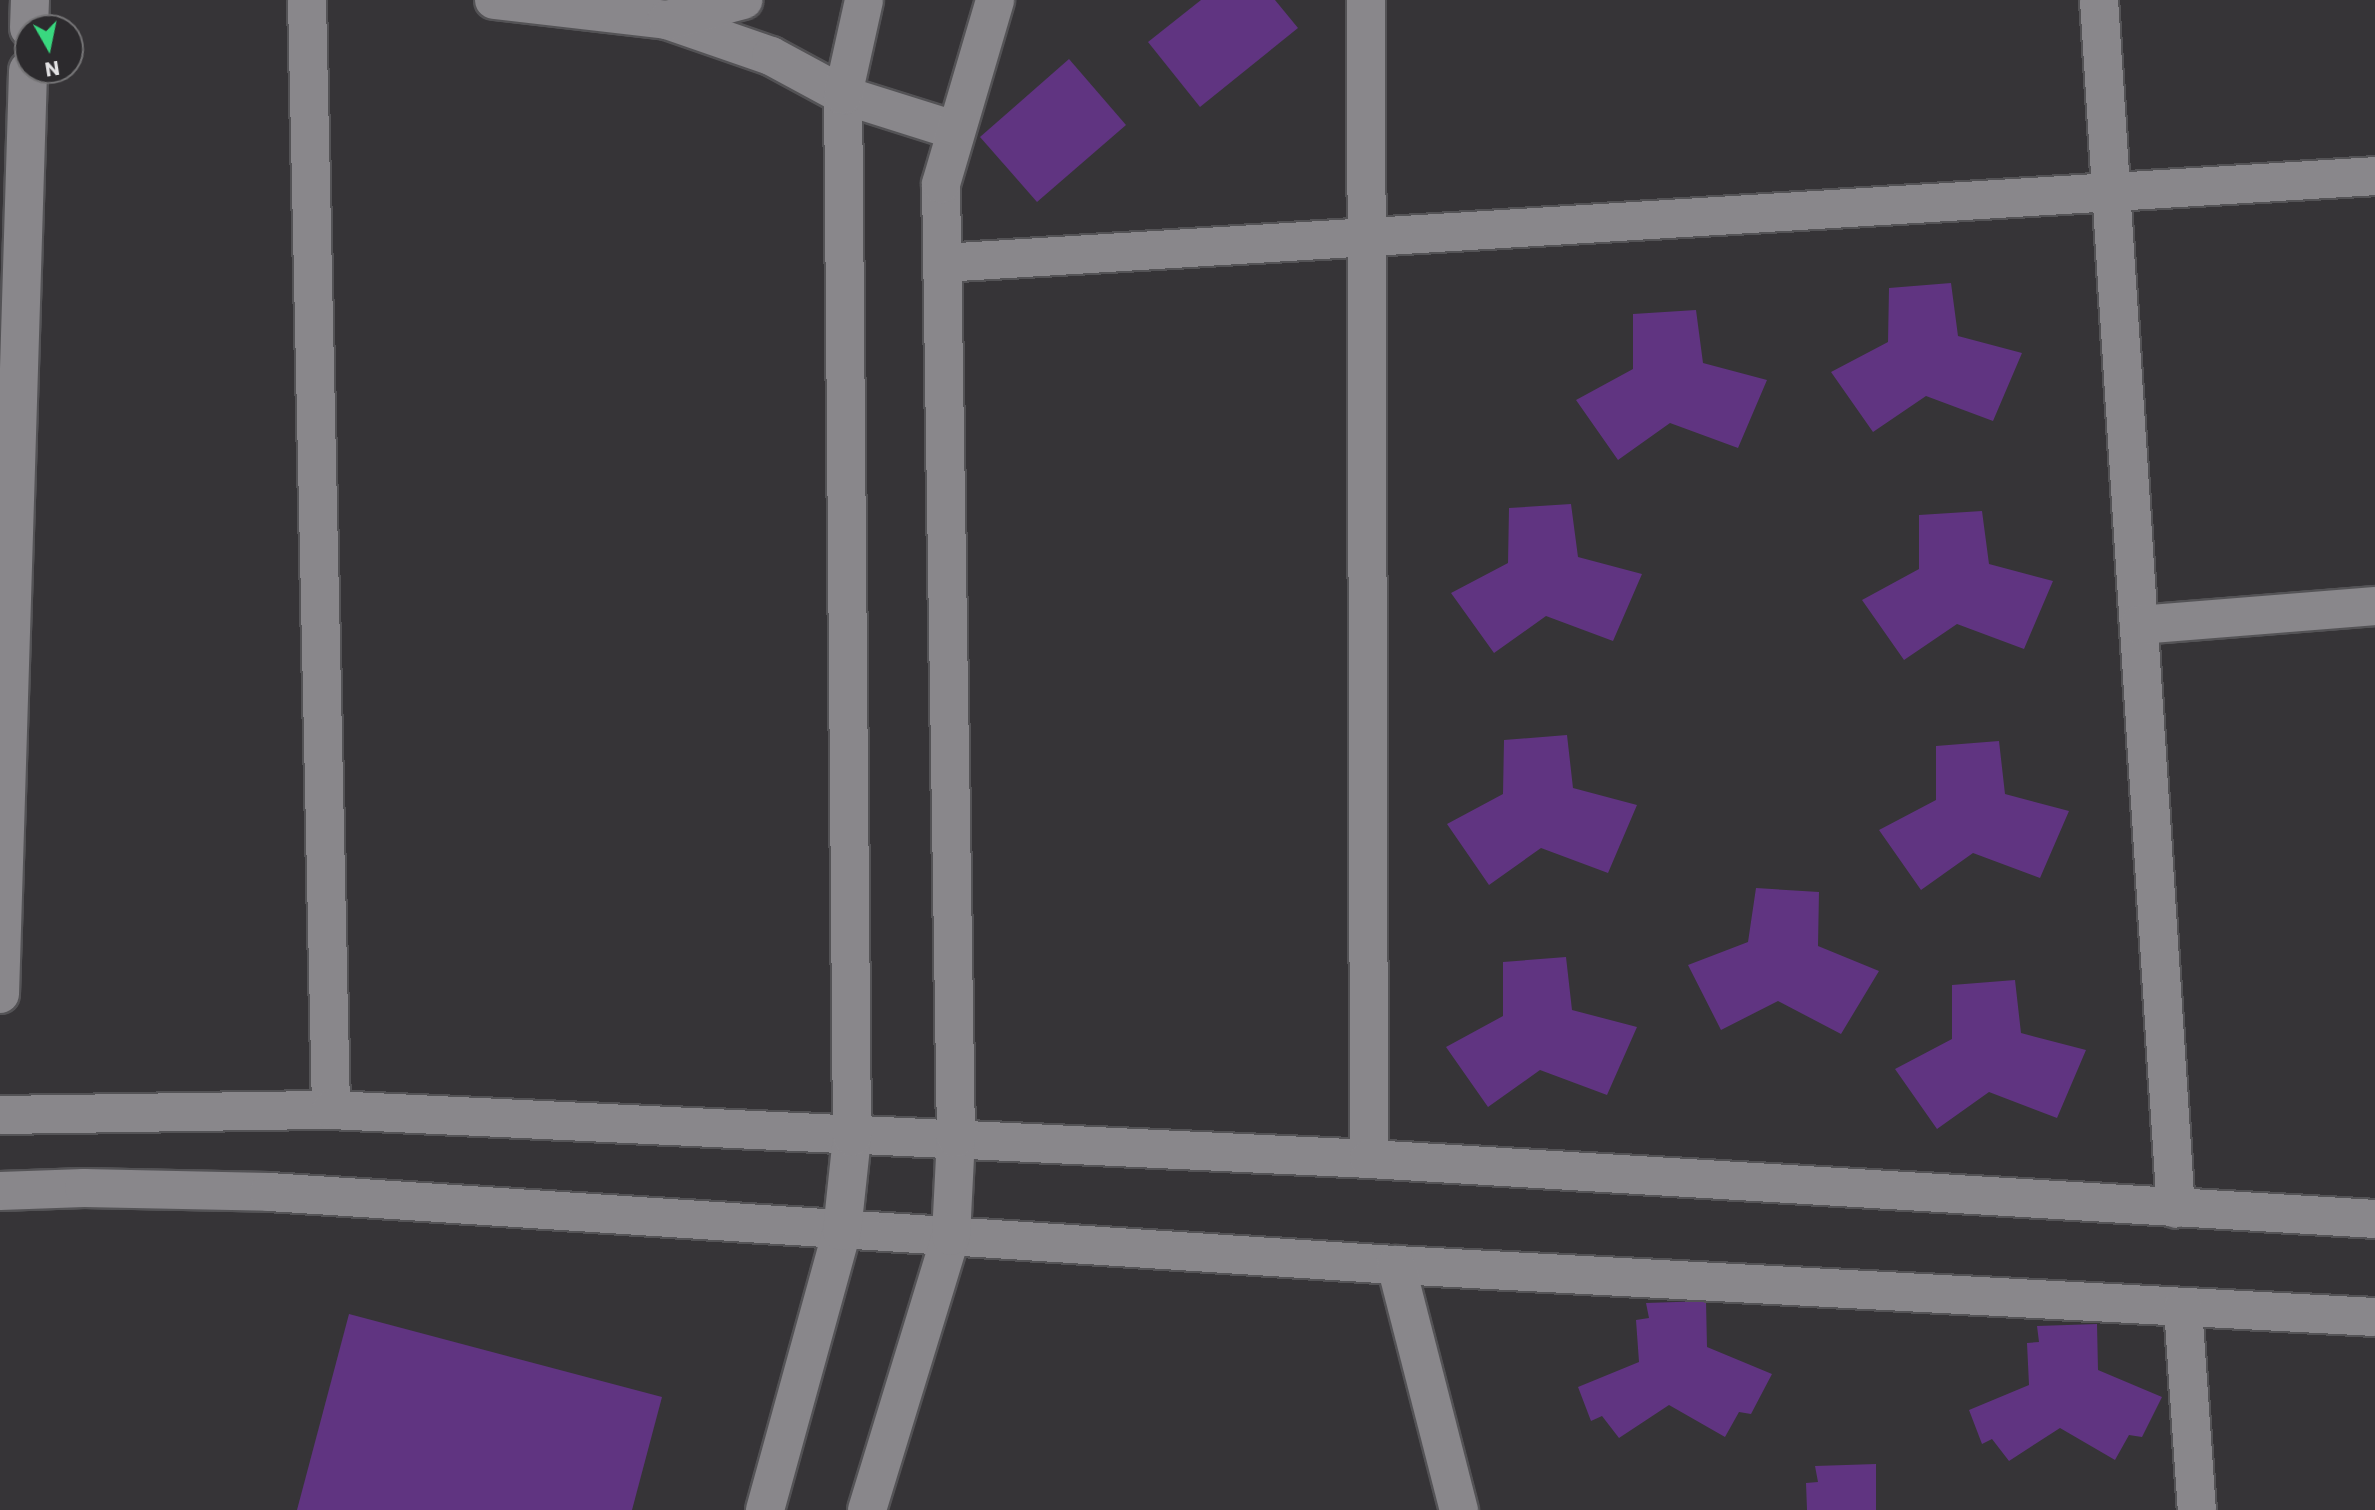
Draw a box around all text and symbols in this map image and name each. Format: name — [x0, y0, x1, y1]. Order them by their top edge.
north arrow — [14, 14, 84, 84]
text: N — [43, 54, 61, 83]

